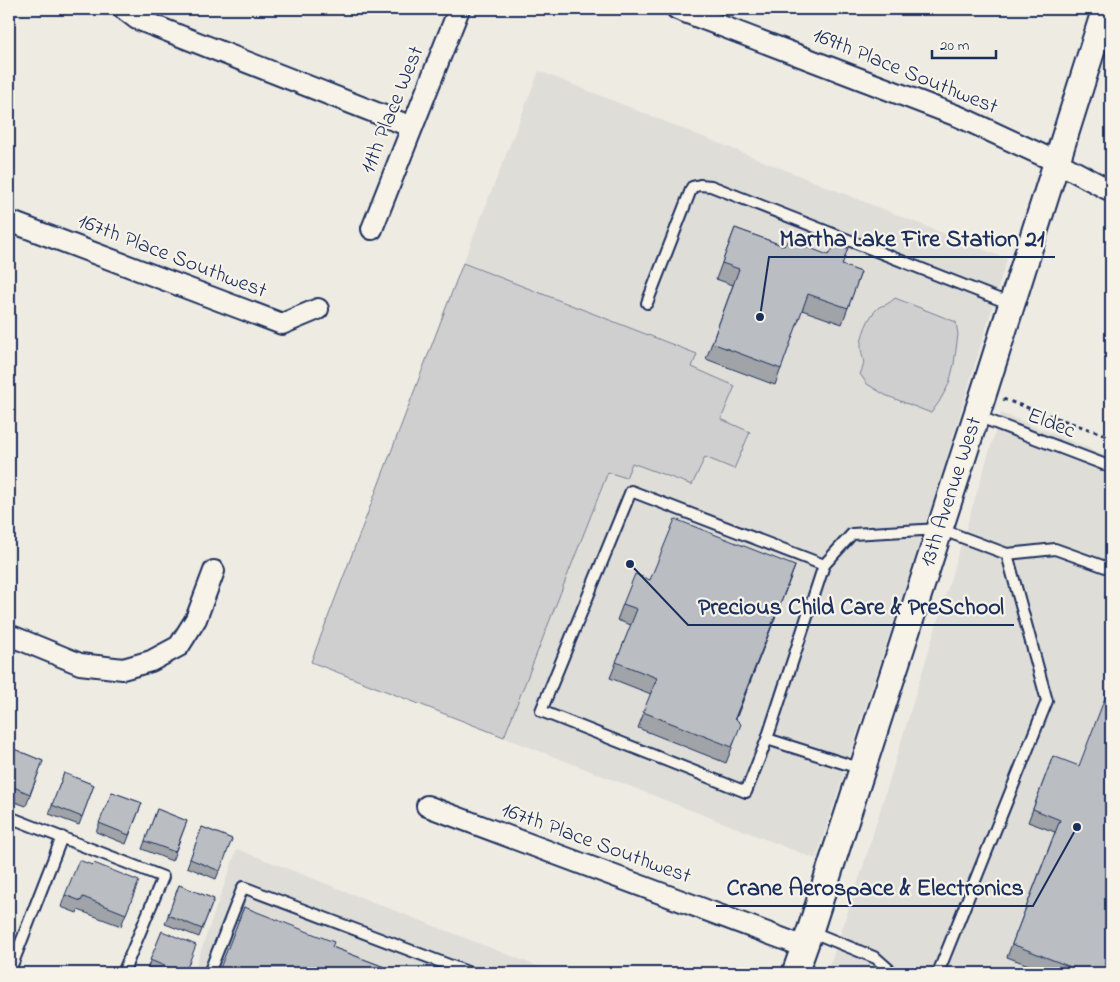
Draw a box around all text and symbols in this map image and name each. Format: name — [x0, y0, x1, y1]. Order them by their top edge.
street label: 169th Place Southwest — [807, 20, 1003, 124]
scale bar — [932, 28, 996, 60]
text: 20 m — [940, 35, 970, 57]
street label: 11th Place West — [353, 41, 433, 179]
street label: 167th Place Southwest — [73, 206, 272, 308]
callout: Martha Lake Fire Station 21 — [769, 218, 1055, 257]
text: Martha Lake Fire Station 21 — [779, 223, 1045, 258]
street label: Eldec — [1022, 400, 1080, 448]
street label: 13th Avenue West — [913, 412, 992, 571]
callout: Precious Child Care & PreSchool — [688, 586, 1014, 625]
text: Precious Child Care & PreSchool — [698, 591, 1004, 626]
street label: 167th Place Southwest — [497, 795, 696, 893]
callout: Crane Aerospace & Electronics — [716, 867, 1033, 906]
text: Crane Aerospace & Electronics — [726, 872, 1024, 907]

